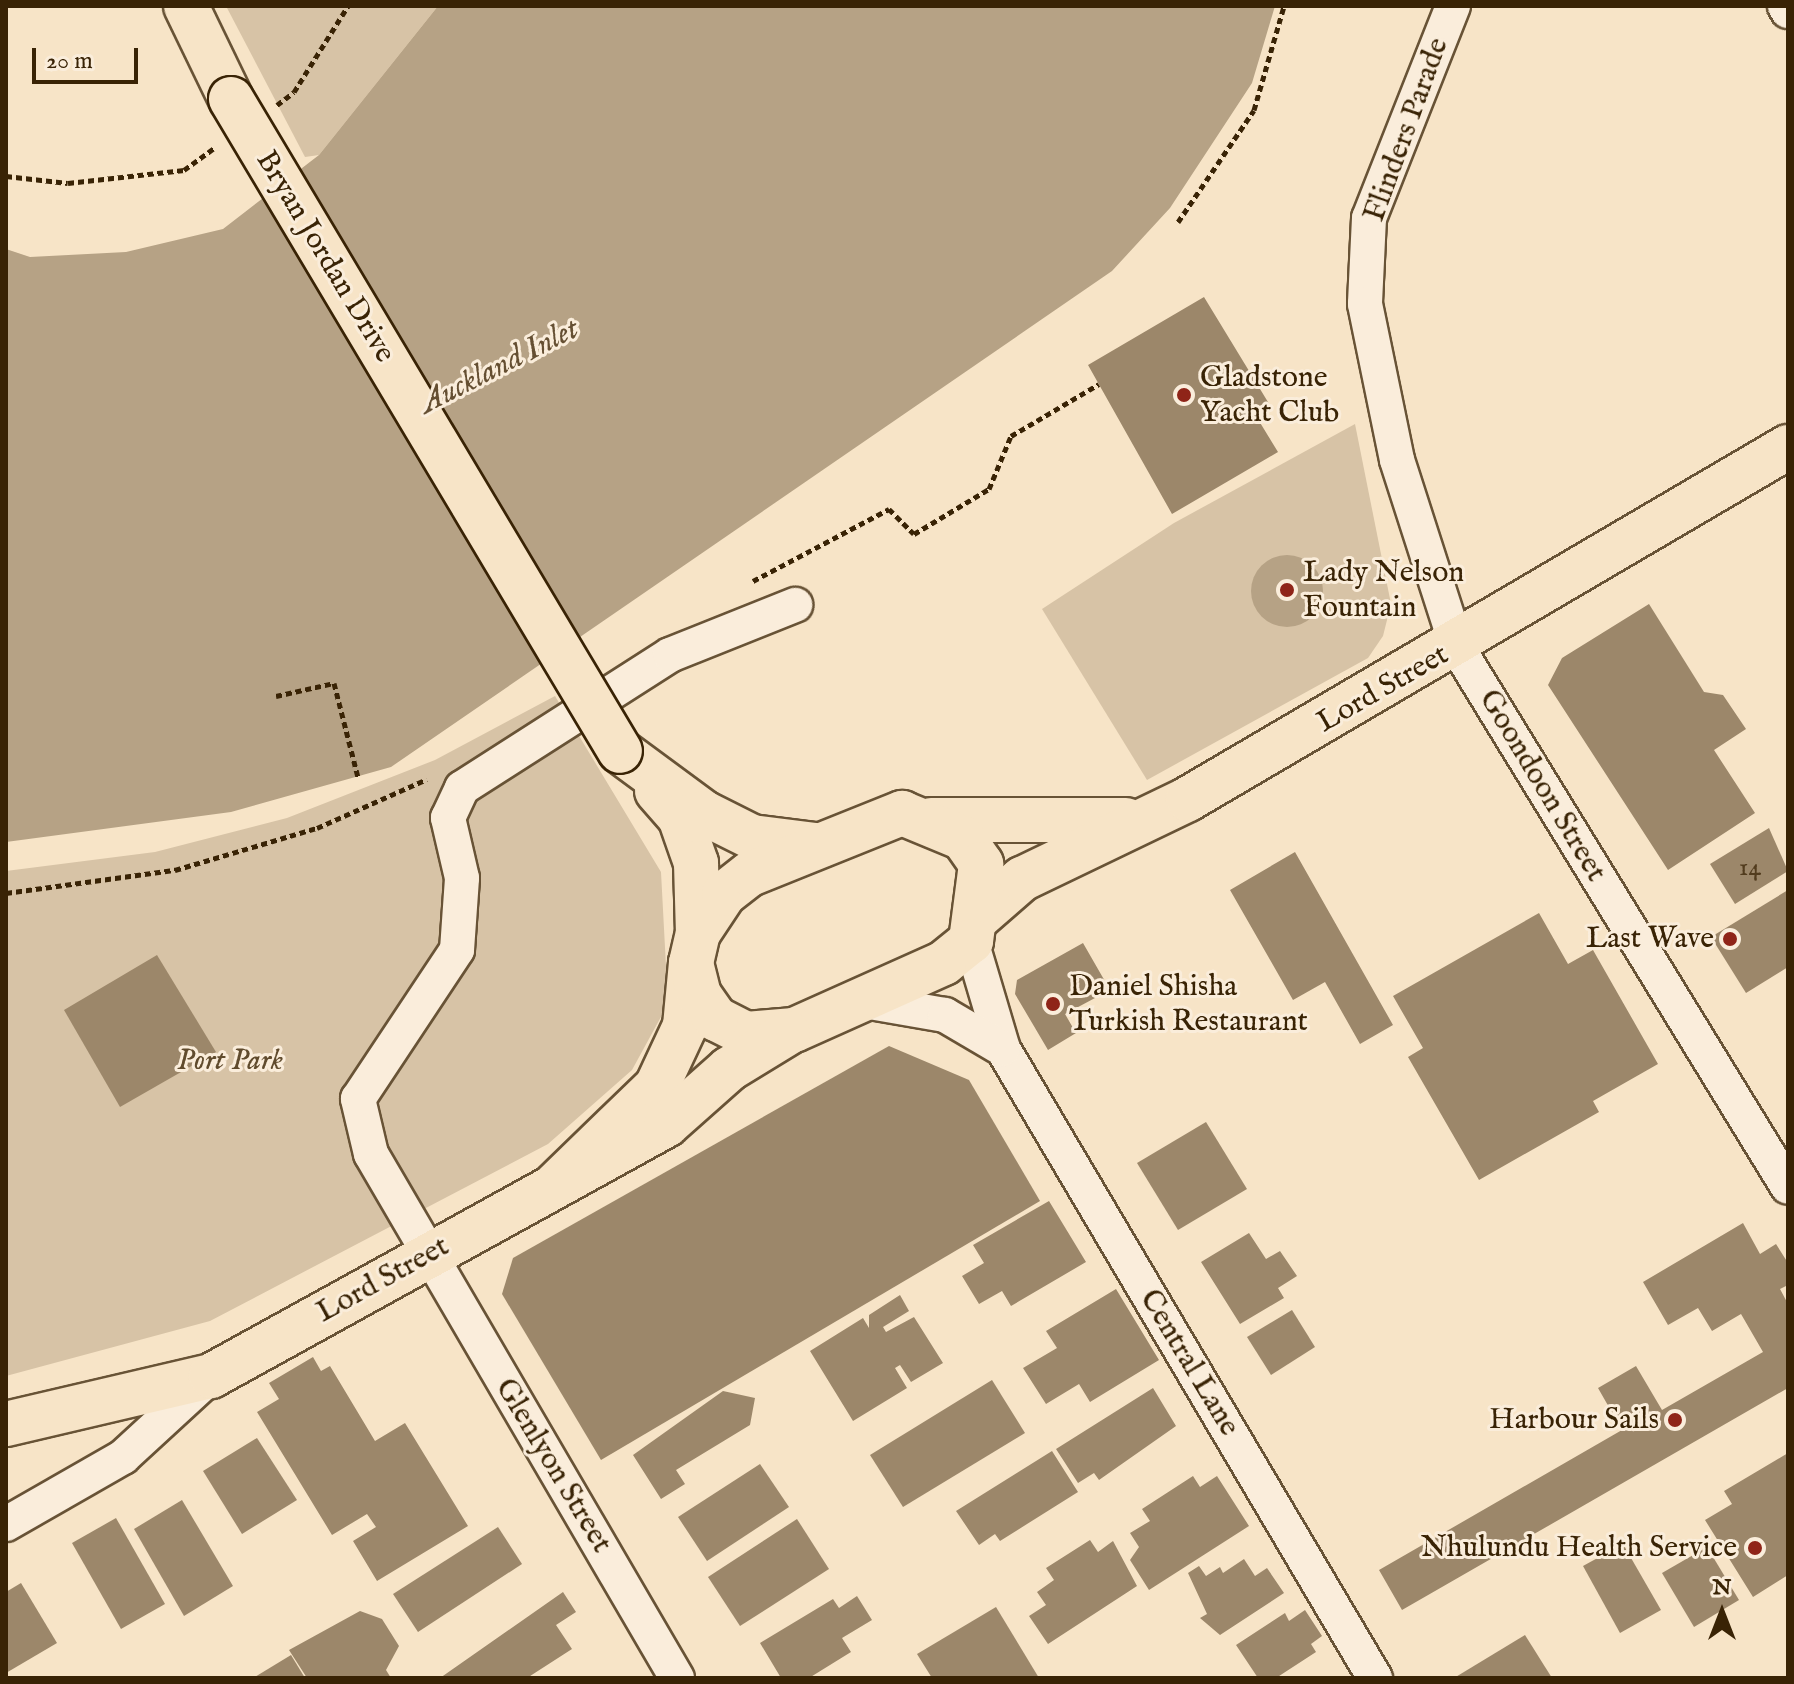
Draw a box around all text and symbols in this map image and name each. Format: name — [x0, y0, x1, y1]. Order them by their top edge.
scale bar — [36, 32, 142, 82]
street label: Flinders Parade — [1357, 33, 1457, 227]
text: 20 m — [46, 46, 93, 77]
street label: Bryan Jordan Drive — [248, 145, 402, 369]
water label: Auckland Inlet — [414, 311, 586, 423]
place label: Gladstone Yacht Club — [1200, 360, 1339, 430]
marker: Gladstone Yacht Club — [1175, 386, 1193, 404]
place label: Lady Nelson Fountain — [1303, 555, 1464, 626]
marker: Lady Nelson Fountain — [1278, 581, 1296, 599]
street label: Lord Street — [1311, 637, 1455, 741]
street label: Goondoon Street — [1471, 684, 1613, 888]
house number: 14 — [1739, 852, 1761, 884]
place label: Last Wave — [1586, 921, 1714, 957]
marker: Last Wave — [1721, 930, 1739, 948]
place label: Daniel Shisha Turkish Restaurant — [1069, 969, 1308, 1040]
marker: Daniel Shisha Turkish Restaurant — [1044, 995, 1062, 1013]
park label: Port Park — [177, 1043, 283, 1079]
street label: Lord Street — [311, 1229, 455, 1331]
street label: Central Lane — [1131, 1283, 1247, 1443]
street label: Glenlyon Street — [487, 1372, 619, 1560]
place label: Harbour Sails — [1489, 1402, 1659, 1438]
marker: Harbour Sails — [1666, 1411, 1684, 1429]
place label: Nhulundu Health Service — [1421, 1530, 1737, 1566]
marker: Nhulundu Health Service — [1744, 1537, 1766, 1559]
north arrow — [1682, 1572, 1762, 1652]
text: N — [1712, 1574, 1732, 1602]

